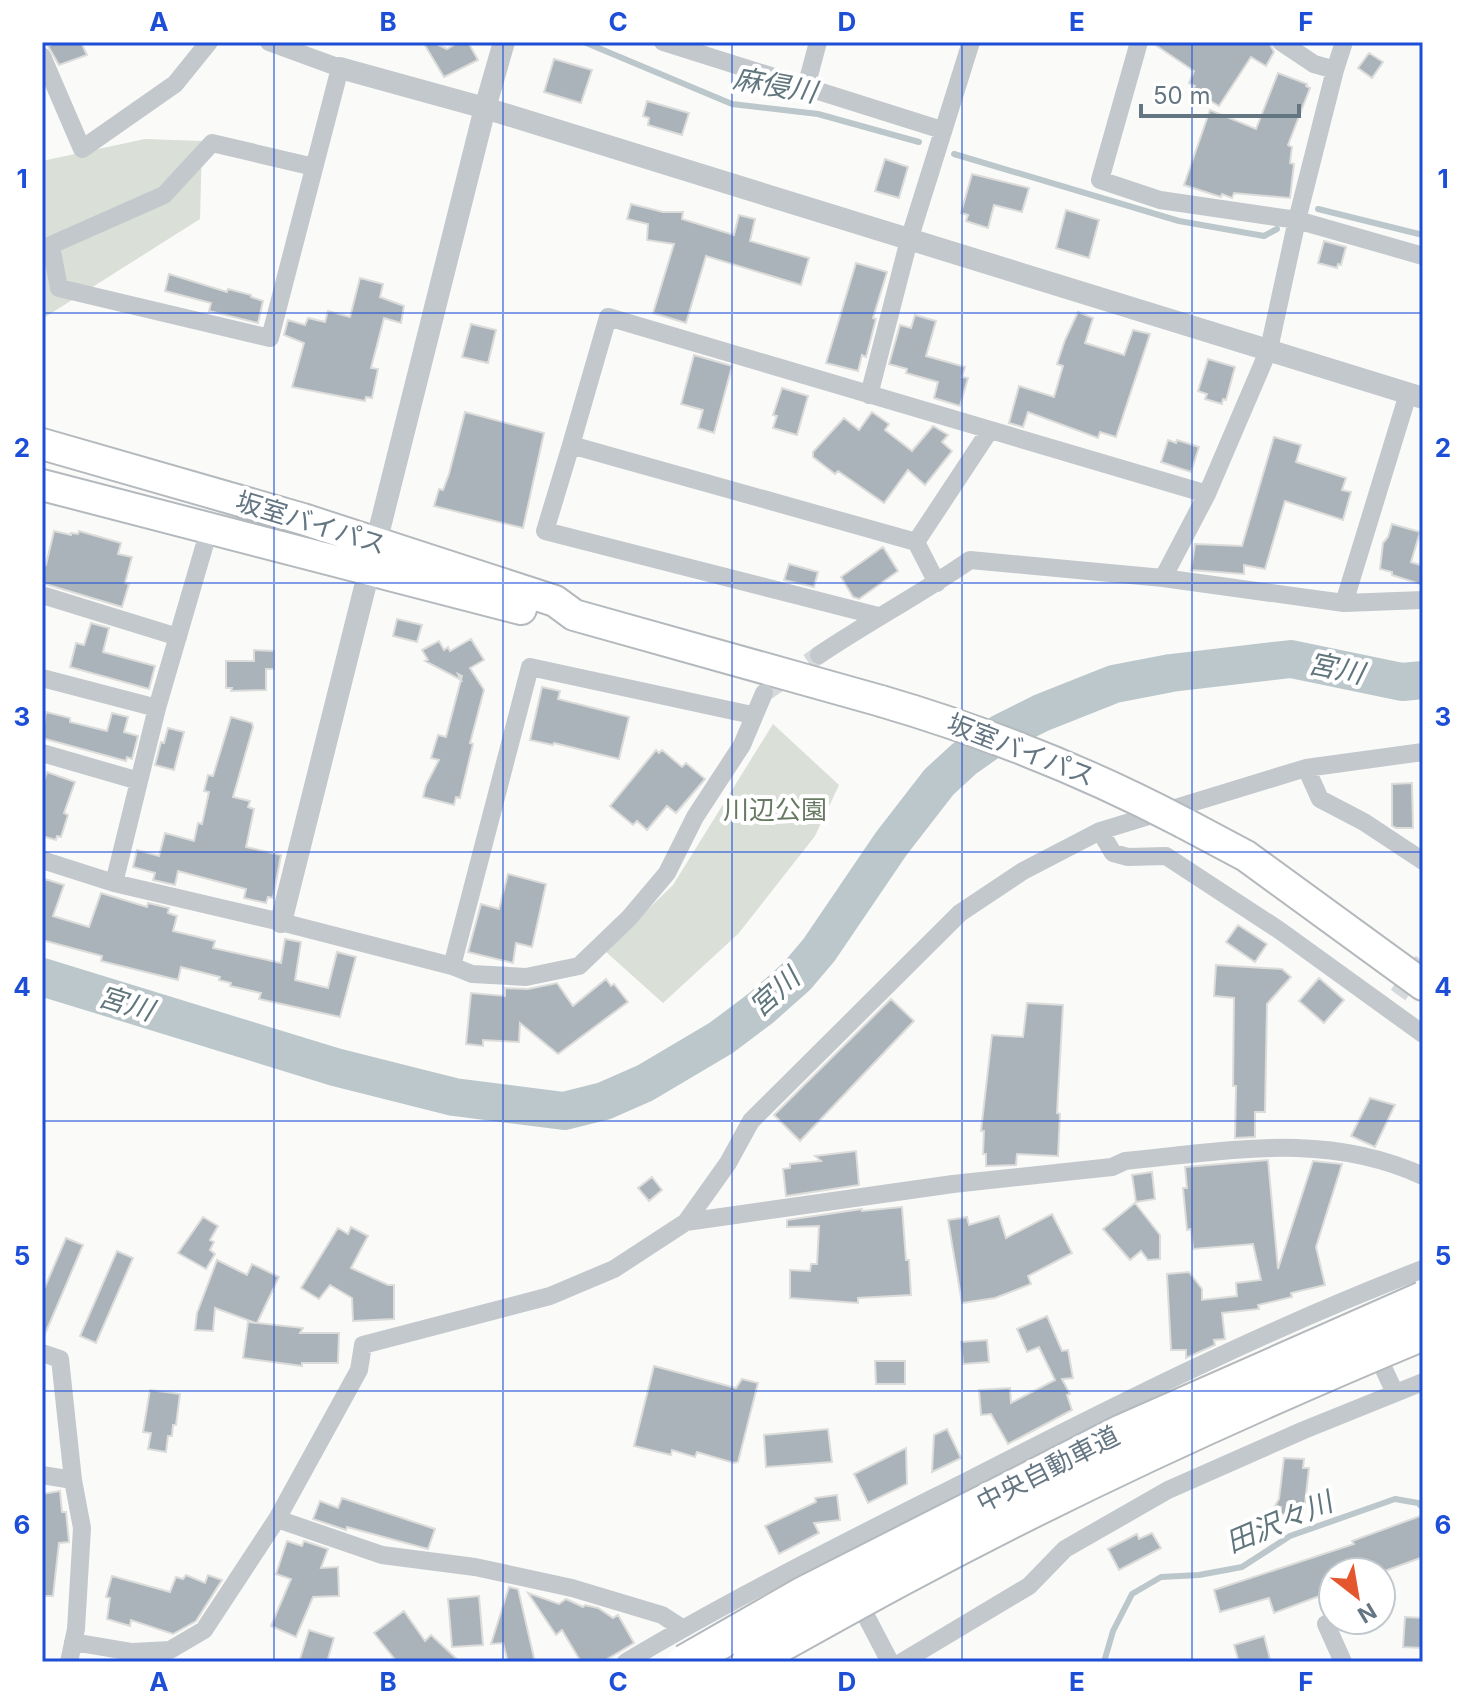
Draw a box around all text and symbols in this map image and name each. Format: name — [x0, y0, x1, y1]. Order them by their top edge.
text: A — [149, 6, 169, 37]
text: B — [379, 6, 397, 37]
text: C — [608, 6, 628, 37]
text: D — [838, 6, 856, 37]
text: E — [1069, 6, 1085, 37]
text: F — [1298, 6, 1314, 37]
water label: 麻侵川 — [731, 61, 822, 110]
scale bar — [1141, 68, 1299, 118]
text: 50 m — [1153, 81, 1211, 110]
text: 1 — [16, 163, 28, 194]
text: 1 — [1437, 163, 1449, 194]
text: 2 — [14, 432, 30, 463]
text: 2 — [1435, 432, 1451, 463]
street label: 坂室バイパス — [232, 485, 390, 560]
water label: 宮川 — [1305, 646, 1370, 691]
text: 3 — [14, 701, 30, 732]
text: 3 — [1435, 701, 1451, 732]
street label: 坂室バイパス — [943, 707, 1099, 792]
park label: 川辺公園 — [723, 794, 827, 825]
water label: 宮川 — [742, 959, 808, 1023]
text: 4 — [13, 971, 31, 1002]
text: 4 — [1434, 971, 1452, 1002]
water label: 宮川 — [94, 979, 161, 1028]
text: 5 — [14, 1240, 30, 1271]
text: 5 — [1435, 1240, 1451, 1271]
street label: 中央自動車道 — [971, 1419, 1124, 1518]
water label: 田沢々川 — [1221, 1483, 1340, 1560]
text: 6 — [14, 1509, 30, 1540]
text: 6 — [1435, 1509, 1451, 1540]
north arrow — [1317, 1556, 1397, 1636]
text: N — [1353, 1598, 1381, 1629]
text: A — [149, 1666, 169, 1697]
text: B — [379, 1666, 397, 1697]
text: C — [608, 1666, 628, 1697]
text: D — [838, 1666, 856, 1697]
text: E — [1069, 1666, 1085, 1697]
text: F — [1298, 1666, 1314, 1697]

